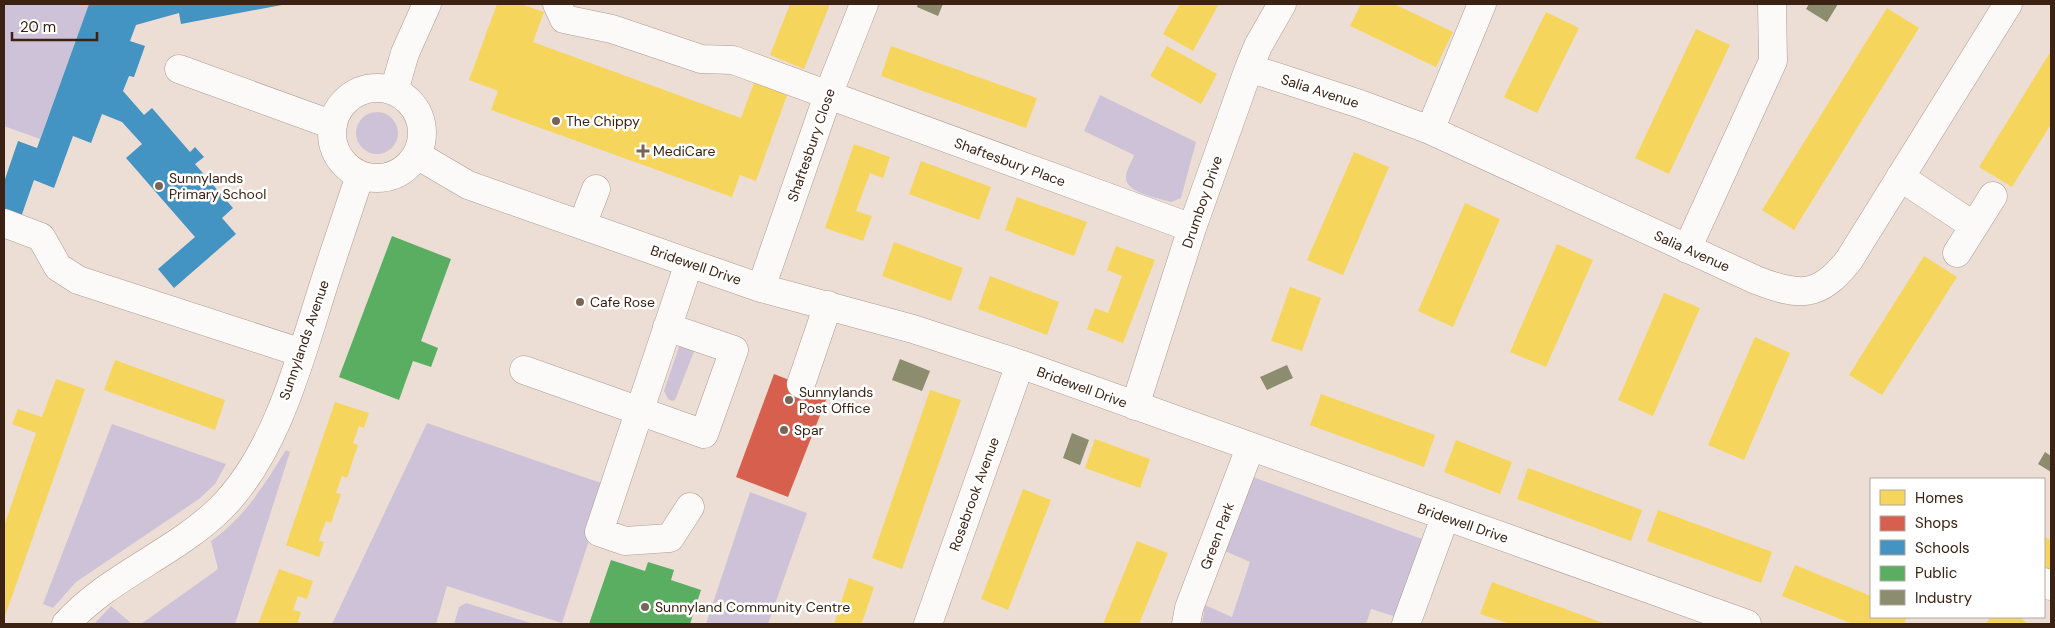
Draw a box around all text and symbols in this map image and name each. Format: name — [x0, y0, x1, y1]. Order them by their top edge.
scale bar — [12, 10, 98, 42]
text: 20 m — [20, 17, 56, 37]
street label: Salia Avenue — [1279, 70, 1361, 112]
street label: Shaftesbury Close — [783, 86, 839, 204]
place label: The Chippy — [566, 112, 640, 130]
marker: The Chippy — [550, 115, 562, 127]
street label: Shaftesbury Place — [952, 134, 1068, 190]
place label: MediCare — [653, 142, 715, 160]
marker: MediCare — [637, 145, 649, 157]
street label: Drumboy Drive — [1178, 153, 1226, 251]
place label: Sunnylands Primary School — [169, 169, 266, 203]
marker: Sunnylands Primary School — [153, 180, 165, 192]
street label: Salia Avenue — [1651, 226, 1733, 276]
street label: Bridewell Drive — [648, 241, 744, 289]
street label: Sunnylands Avenue — [275, 278, 333, 402]
place label: Cafe Rose — [590, 293, 655, 311]
marker: Cafe Rose — [574, 296, 586, 308]
street label: Bridewell Drive — [1034, 362, 1130, 412]
place label: Sunnylands Post Office — [799, 383, 873, 417]
marker: Sunnylands Post Office — [783, 394, 795, 406]
place label: Spar — [794, 421, 824, 439]
marker: Spar — [778, 424, 790, 436]
street label: Rosebrook Avenue — [945, 435, 1003, 553]
legend — [1870, 478, 2045, 618]
text: Homes — [1915, 488, 1964, 508]
street label: Bridewell Drive — [1415, 499, 1511, 547]
street label: Green Park — [1196, 500, 1238, 572]
text: Shops — [1915, 513, 1958, 533]
text: Schools — [1915, 538, 1970, 558]
text: Public — [1915, 563, 1957, 583]
text: Industry — [1915, 588, 1973, 608]
place label: Sunnyland Community Centre — [655, 598, 850, 616]
marker: Sunnyland Community Centre — [639, 601, 651, 613]

